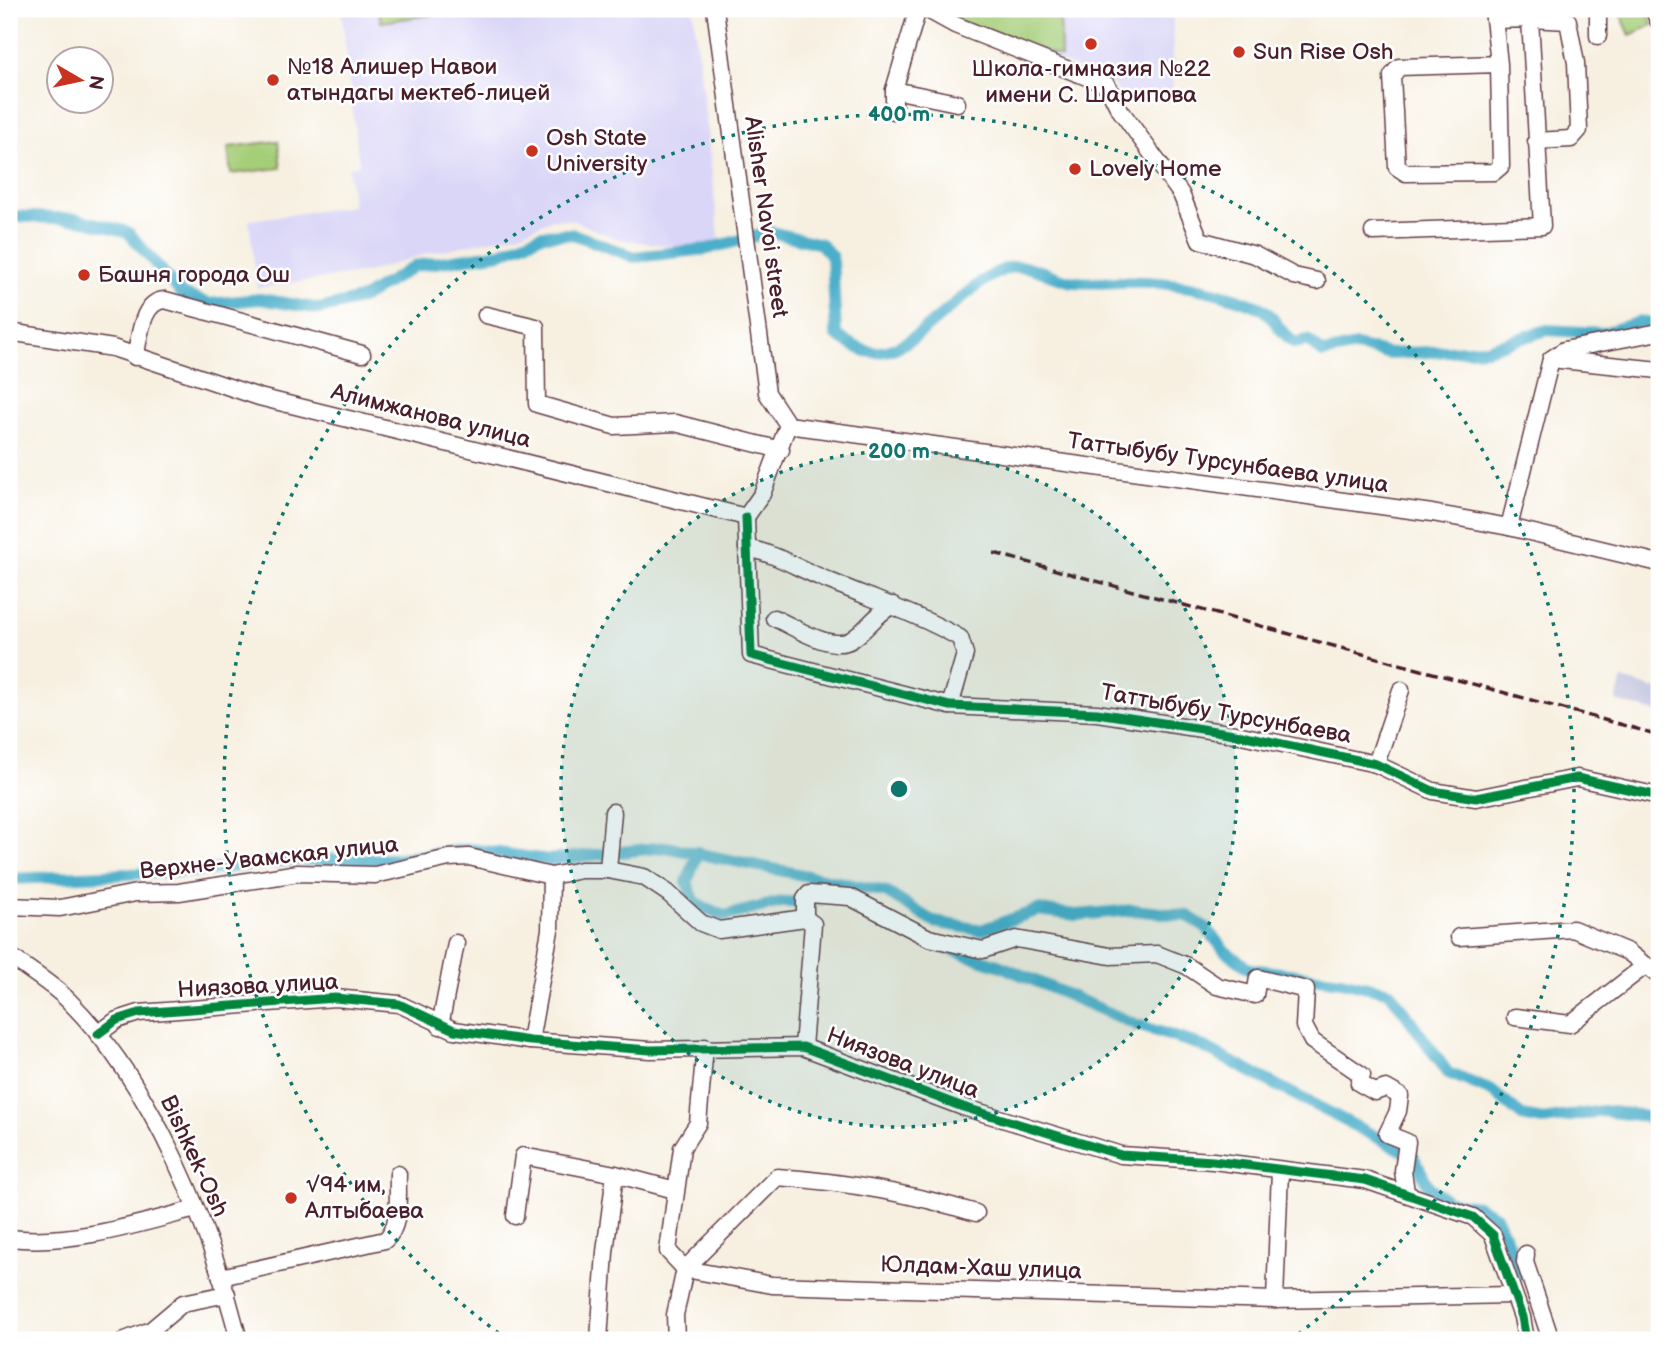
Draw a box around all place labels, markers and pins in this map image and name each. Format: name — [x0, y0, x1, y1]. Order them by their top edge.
marker: Школа-гимназия №22 имени С. Шарипова — [1083, 36, 1099, 52]
place label: Sun Rise Osh — [1253, 38, 1394, 66]
marker: Sun Rise Osh — [1231, 44, 1247, 60]
place label: №18 Алишер Навои атындагы мектеб-лицей — [287, 53, 550, 107]
place label: Школа-гимназия №22 имени С. Шарипова — [971, 55, 1211, 109]
marker: №18 Алишер Навои атындагы мектеб-лицей — [265, 72, 281, 88]
place label: Osh State University — [546, 124, 648, 178]
marker: Osh State University — [524, 143, 540, 159]
place label: Lovely Home — [1089, 155, 1222, 183]
marker: Lovely Home — [1067, 161, 1083, 177]
place label: Башня города Ош — [98, 261, 290, 289]
marker: Башня города Ош — [76, 267, 92, 283]
centre of rings — [887, 777, 911, 801]
place label: √94 им, Алтыбаева — [304, 1171, 424, 1225]
marker: √94 им, Алтыбаева — [283, 1190, 299, 1206]

